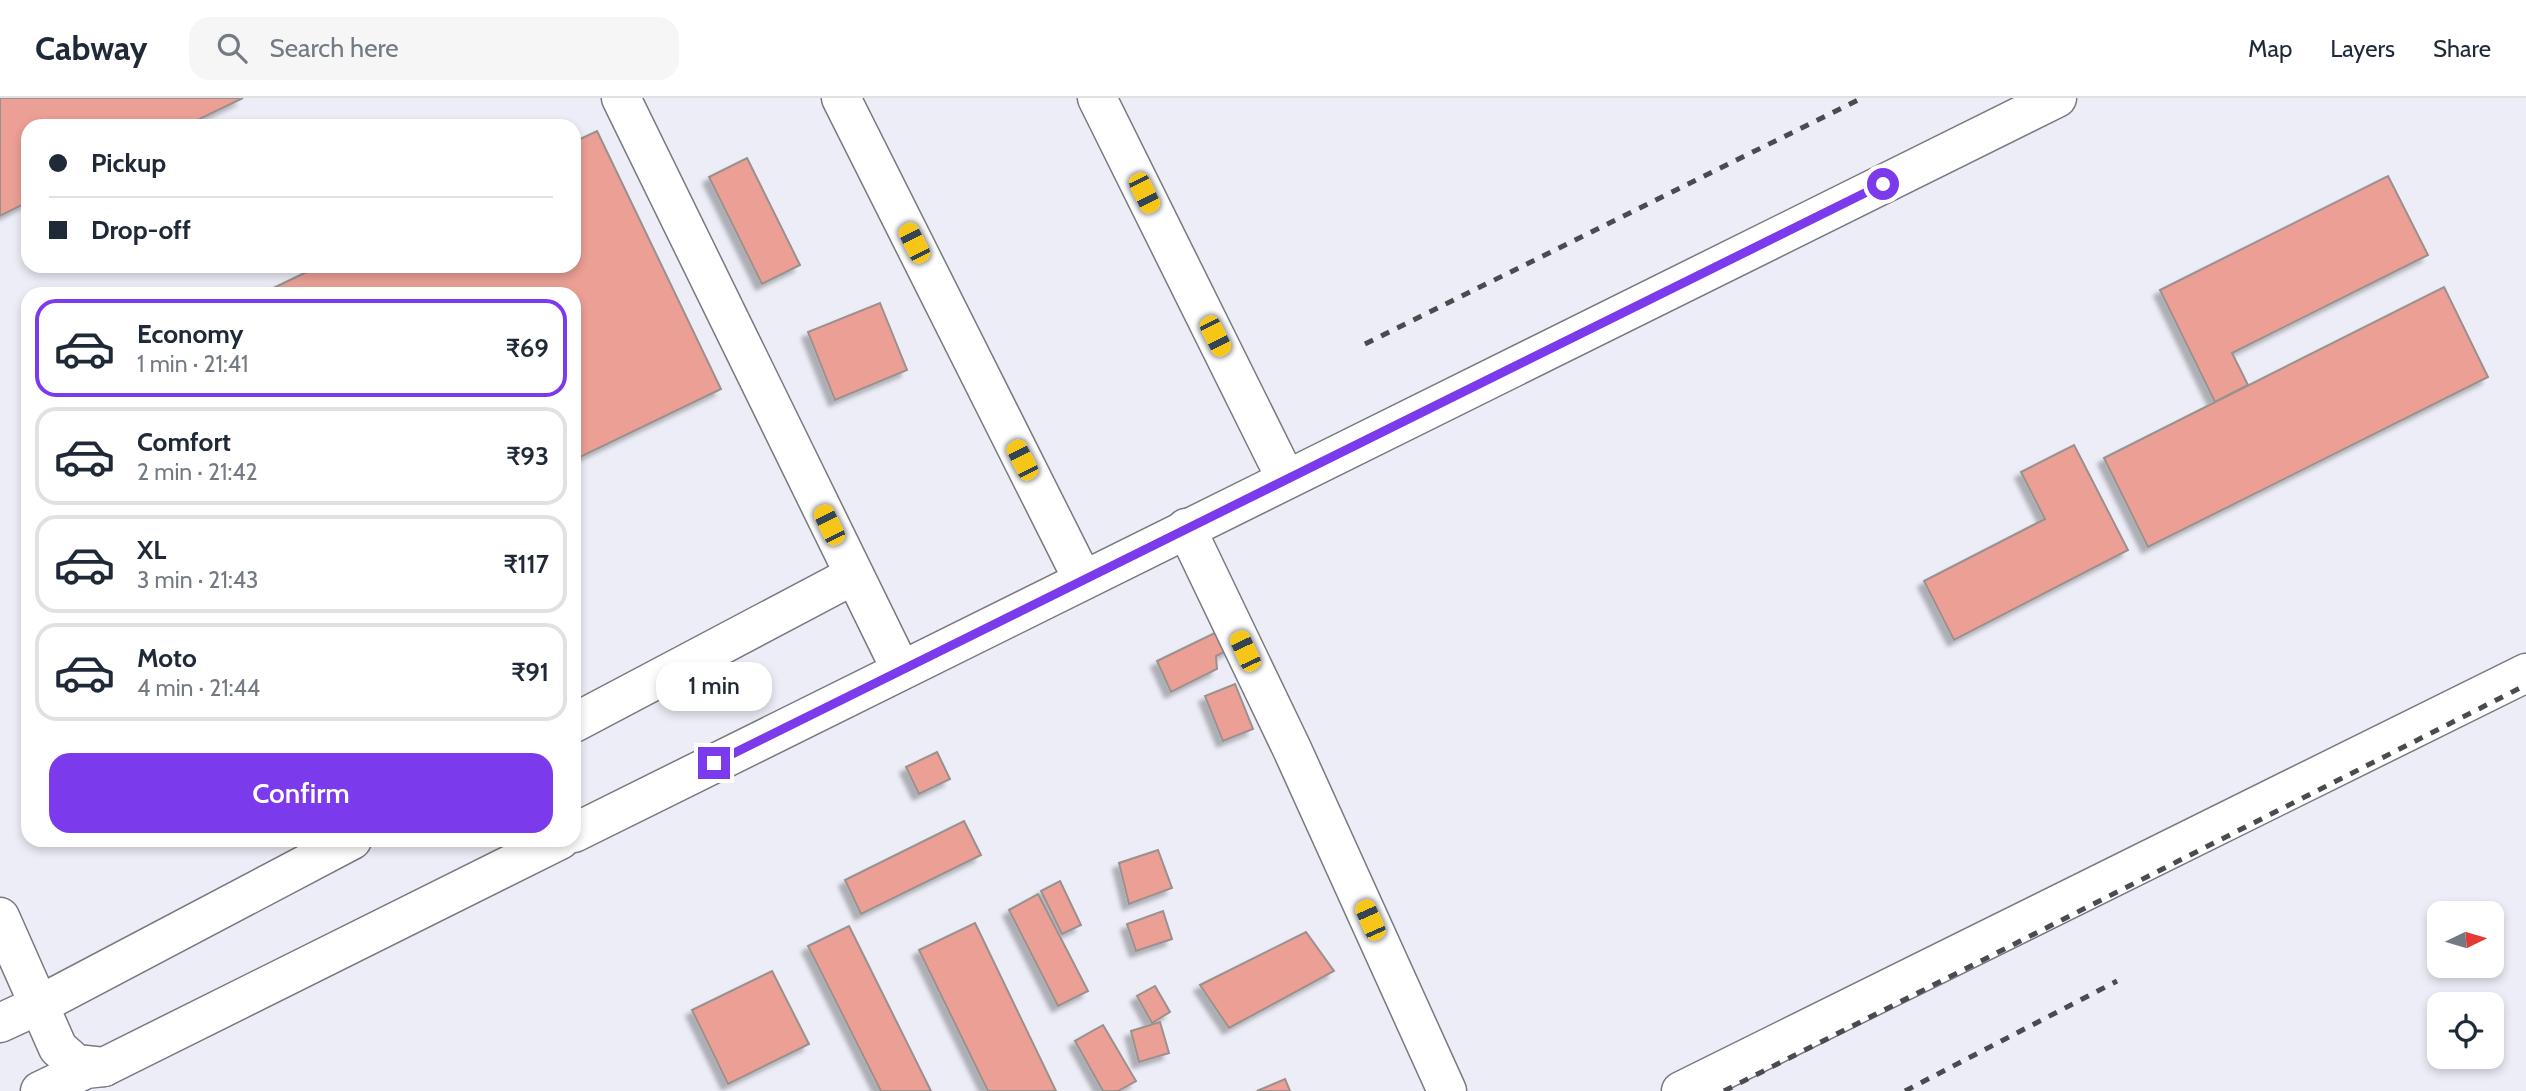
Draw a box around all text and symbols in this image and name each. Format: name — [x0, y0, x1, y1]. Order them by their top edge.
search box — [189, 17, 679, 80]
text: Cabway — [35, 28, 147, 68]
icon: search — [213, 29, 251, 67]
text: Search here — [269, 32, 399, 64]
text: Map — [2248, 34, 2292, 63]
text: Layers — [2330, 34, 2395, 63]
text: Share — [2433, 34, 2491, 63]
text: Pickup — [91, 147, 166, 179]
route start — [1867, 168, 1899, 200]
car — [1126, 170, 1163, 216]
text: Drop-off — [91, 214, 191, 246]
car — [896, 220, 933, 266]
car — [1197, 313, 1234, 359]
icon: car — [53, 317, 116, 380]
text: Economy — [137, 318, 243, 350]
text: ₹69 — [506, 332, 549, 364]
text: 1 min · 21:41 — [137, 350, 249, 378]
icon: car — [53, 425, 116, 488]
text: Comfort — [137, 426, 231, 458]
car — [1004, 437, 1041, 483]
text: ₹93 — [506, 440, 549, 472]
text: 2 min · 21:42 — [137, 458, 258, 486]
car — [811, 502, 848, 548]
icon: car — [53, 533, 116, 596]
text: XL — [137, 534, 166, 566]
text: ₹117 — [503, 548, 549, 580]
text: 3 min · 21:43 — [137, 566, 258, 594]
car — [1227, 628, 1264, 674]
icon: car — [53, 641, 116, 704]
text: Moto — [137, 642, 197, 674]
text: ₹91 — [511, 656, 549, 688]
callout: 1 min — [656, 662, 772, 710]
text: 1 min — [688, 672, 740, 700]
text: 4 min · 21:44 — [137, 674, 260, 702]
route end — [698, 747, 730, 779]
button: Confirm — [49, 753, 553, 833]
car — [1352, 897, 1389, 943]
north arrow — [2427, 901, 2504, 978]
map controls — [2427, 901, 2504, 1069]
button: locate — [2427, 992, 2504, 1069]

